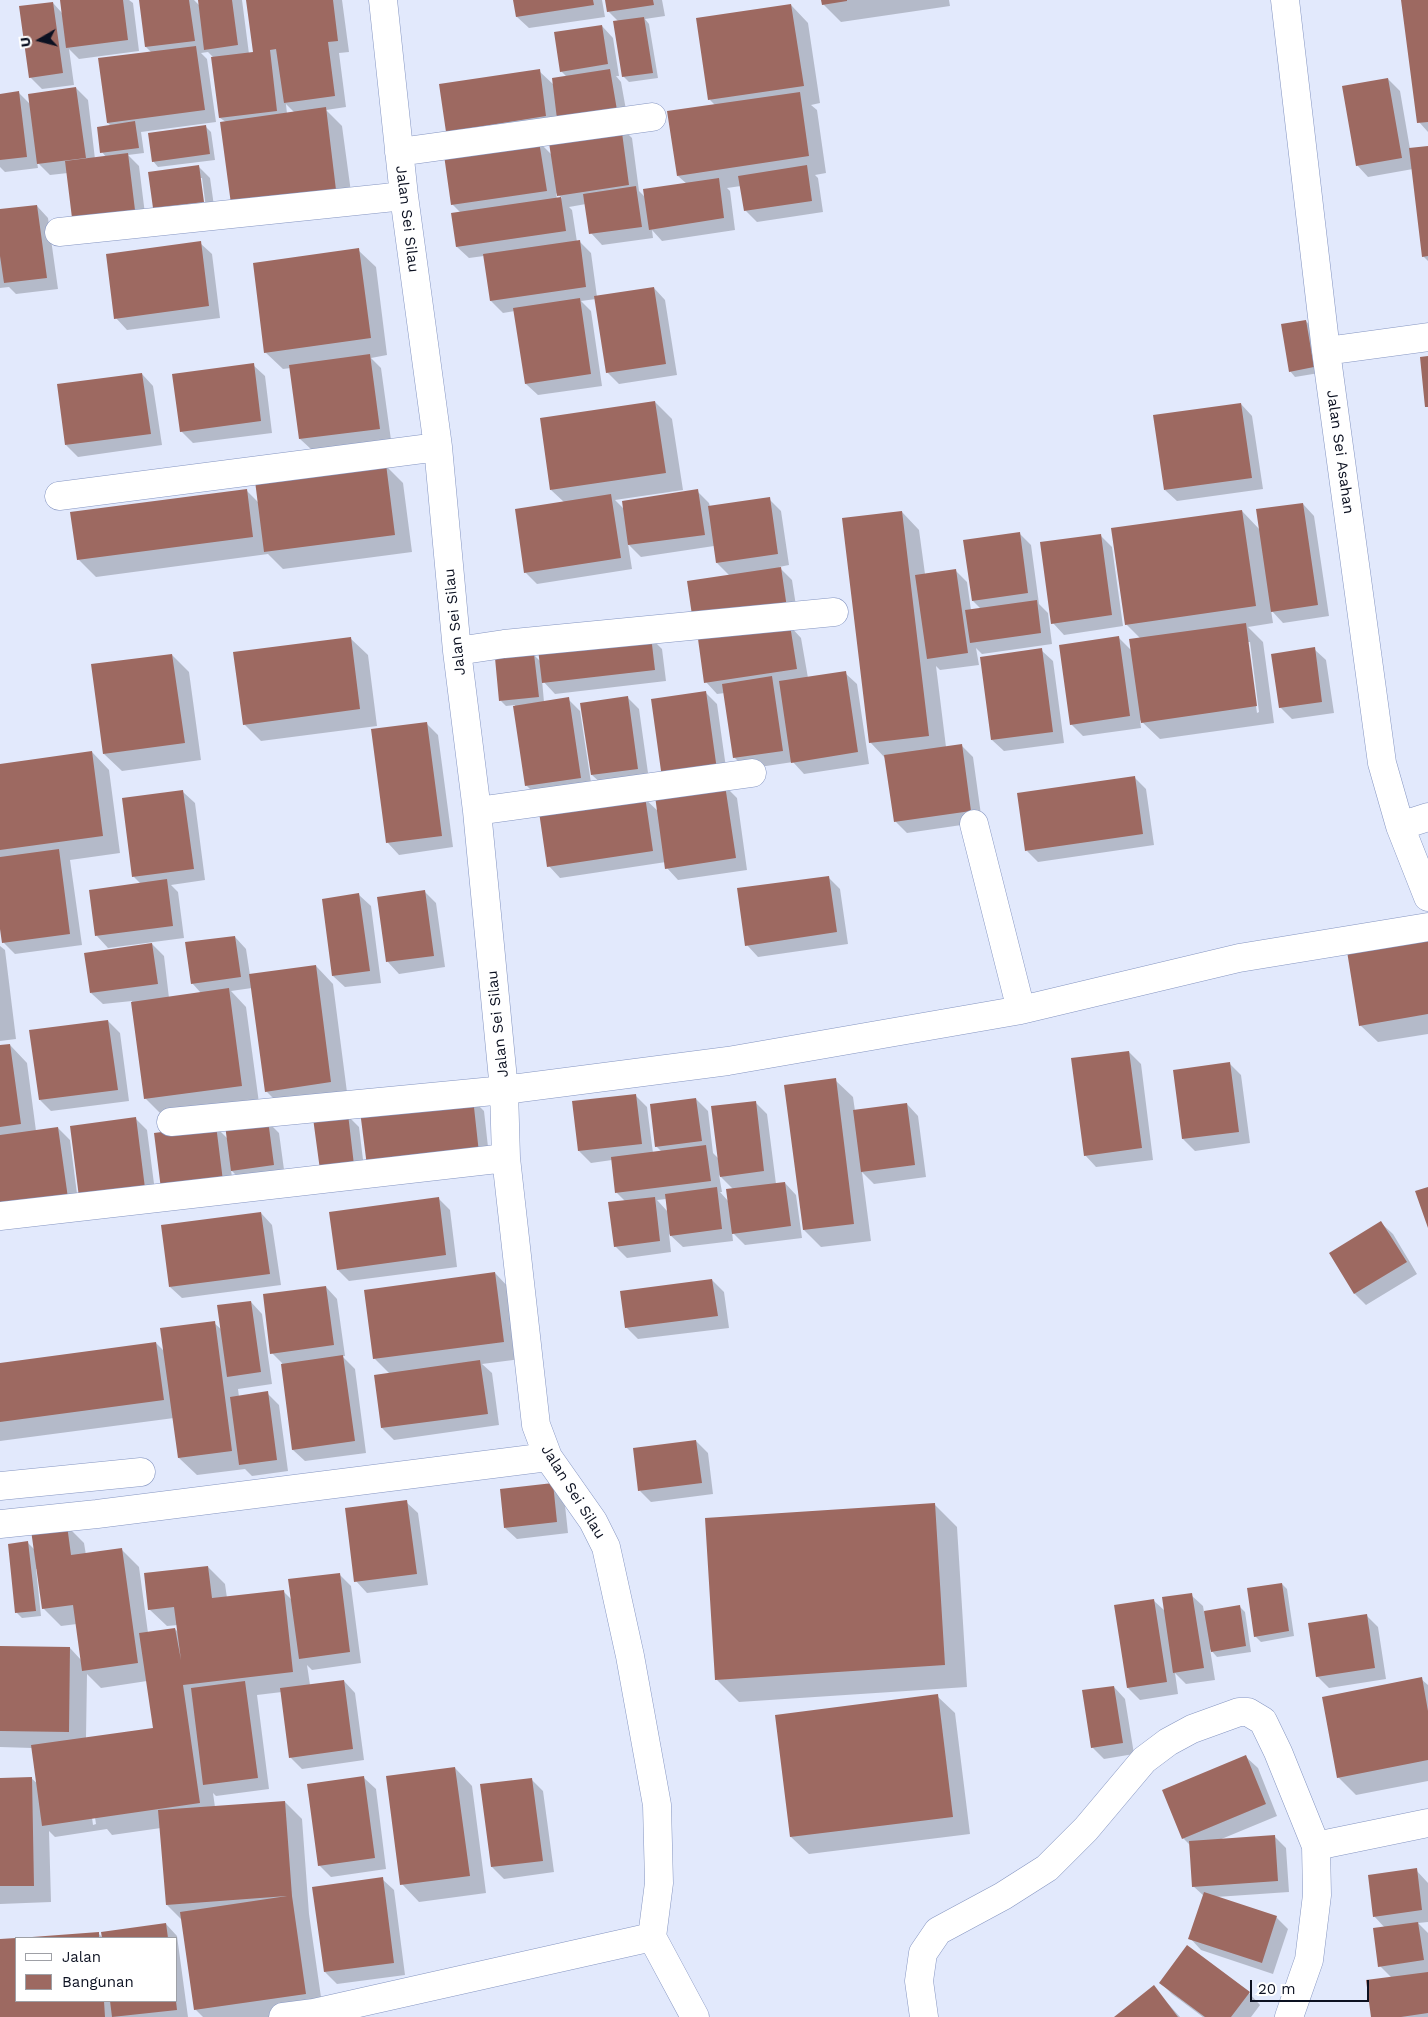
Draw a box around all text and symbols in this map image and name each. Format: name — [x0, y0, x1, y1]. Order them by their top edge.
north arrow — [15, 15, 65, 65]
text: U — [17, 36, 34, 48]
street label: Jalan Sei Silau — [392, 165, 422, 273]
street label: Jalan Sei Asahan — [1322, 389, 1358, 515]
street label: Jalan Sei Silau — [440, 568, 470, 676]
street label: Jalan Sei Silau — [483, 970, 513, 1078]
street label: Jalan Sei Silau — [537, 1442, 609, 1542]
legend — [15, 1937, 178, 2002]
text: Jalan — [62, 1948, 101, 1966]
scale bar — [1253, 1970, 1372, 2002]
text: Bangunan — [62, 1973, 134, 1991]
text: 20 m — [1258, 1980, 1296, 1998]

